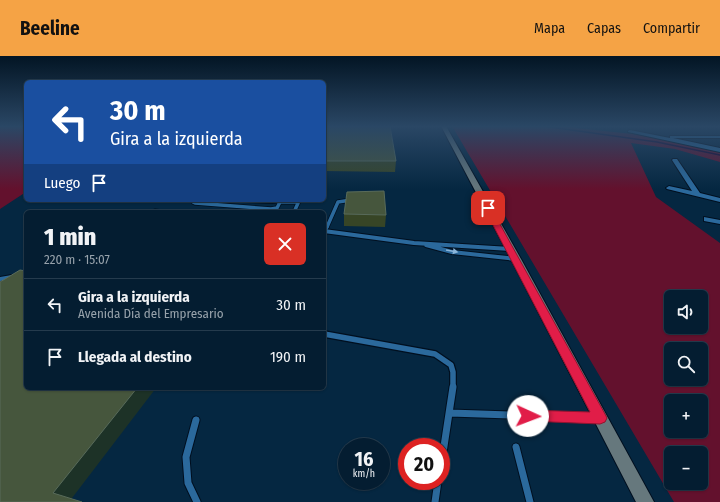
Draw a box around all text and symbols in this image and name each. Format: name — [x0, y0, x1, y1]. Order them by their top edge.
text: Beeline — [20, 17, 80, 40]
text: Mapa — [534, 20, 565, 37]
text: Capas — [587, 20, 621, 37]
text: Compartir — [643, 20, 700, 37]
text: 30 m — [110, 94, 166, 127]
icon: left — [44, 96, 96, 148]
text: Gira a la izquierda — [110, 128, 243, 150]
icon: arrive — [88, 172, 110, 194]
text: Luego — [44, 174, 80, 192]
pin — [471, 191, 505, 225]
icon: arrive — [477, 197, 499, 219]
text: 1 min — [44, 223, 96, 251]
button: close — [264, 223, 306, 265]
one-way arrow — [446, 249, 458, 255]
text: 220 m · 15:07 — [44, 252, 110, 267]
text: Gira a la izquierda — [78, 288, 190, 306]
map controls — [664, 290, 708, 490]
button: sound — [664, 290, 708, 334]
icon: left — [44, 294, 66, 316]
text: 30 m — [276, 296, 306, 314]
text: Avenida Día del Empresario — [78, 306, 224, 321]
button: search — [664, 342, 708, 386]
icon: arrive — [44, 346, 66, 368]
text: Llegada al destino — [78, 348, 192, 366]
text: 190 m — [270, 348, 306, 366]
button: + — [664, 394, 708, 438]
position arrow — [507, 395, 549, 437]
speed limit sign: 20 — [398, 438, 450, 490]
button: − — [664, 446, 708, 490]
text: 16 — [355, 447, 373, 471]
text: km/h — [353, 468, 375, 480]

